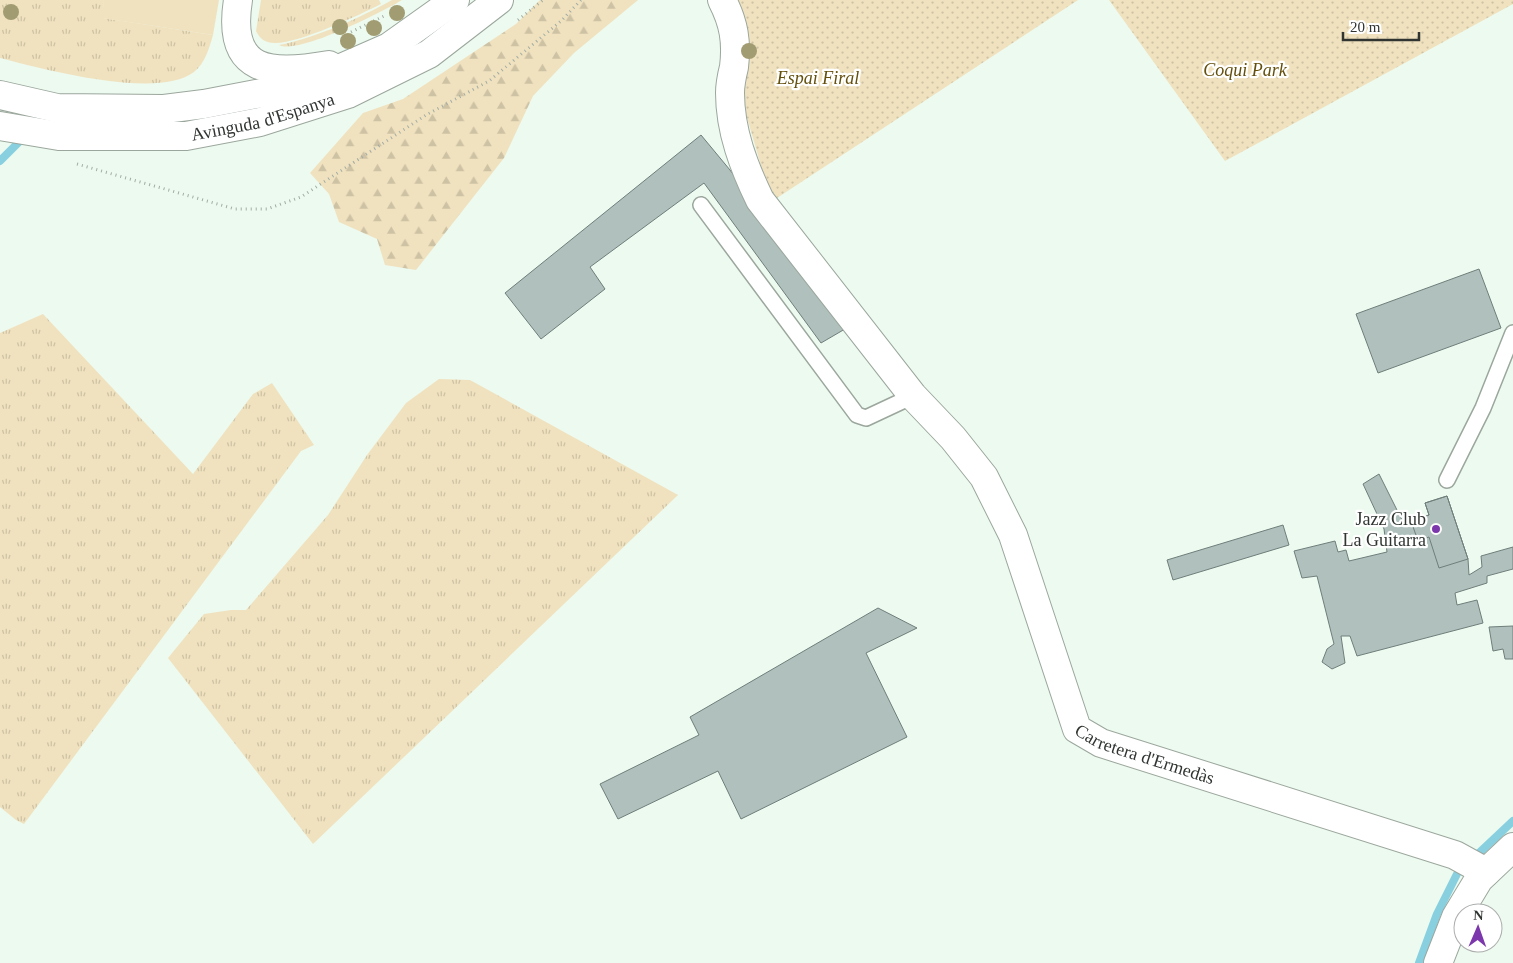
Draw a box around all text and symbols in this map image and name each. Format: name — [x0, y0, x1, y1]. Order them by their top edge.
scale bar — [1343, 10, 1419, 42]
text: 20 m — [1350, 19, 1381, 35]
park label: Coqui Park — [1203, 60, 1288, 80]
park label: Espai Firal — [776, 68, 859, 88]
street label: Avinguda d'Espanya — [189, 89, 337, 145]
place label: Jazz Club La Guitarra — [1343, 509, 1426, 550]
marker: Jazz Club La Guitarra — [1430, 523, 1442, 535]
street label: Carretera d'Ermedàs — [1071, 720, 1217, 788]
north arrow — [1453, 903, 1503, 953]
text: N — [1473, 908, 1484, 923]

